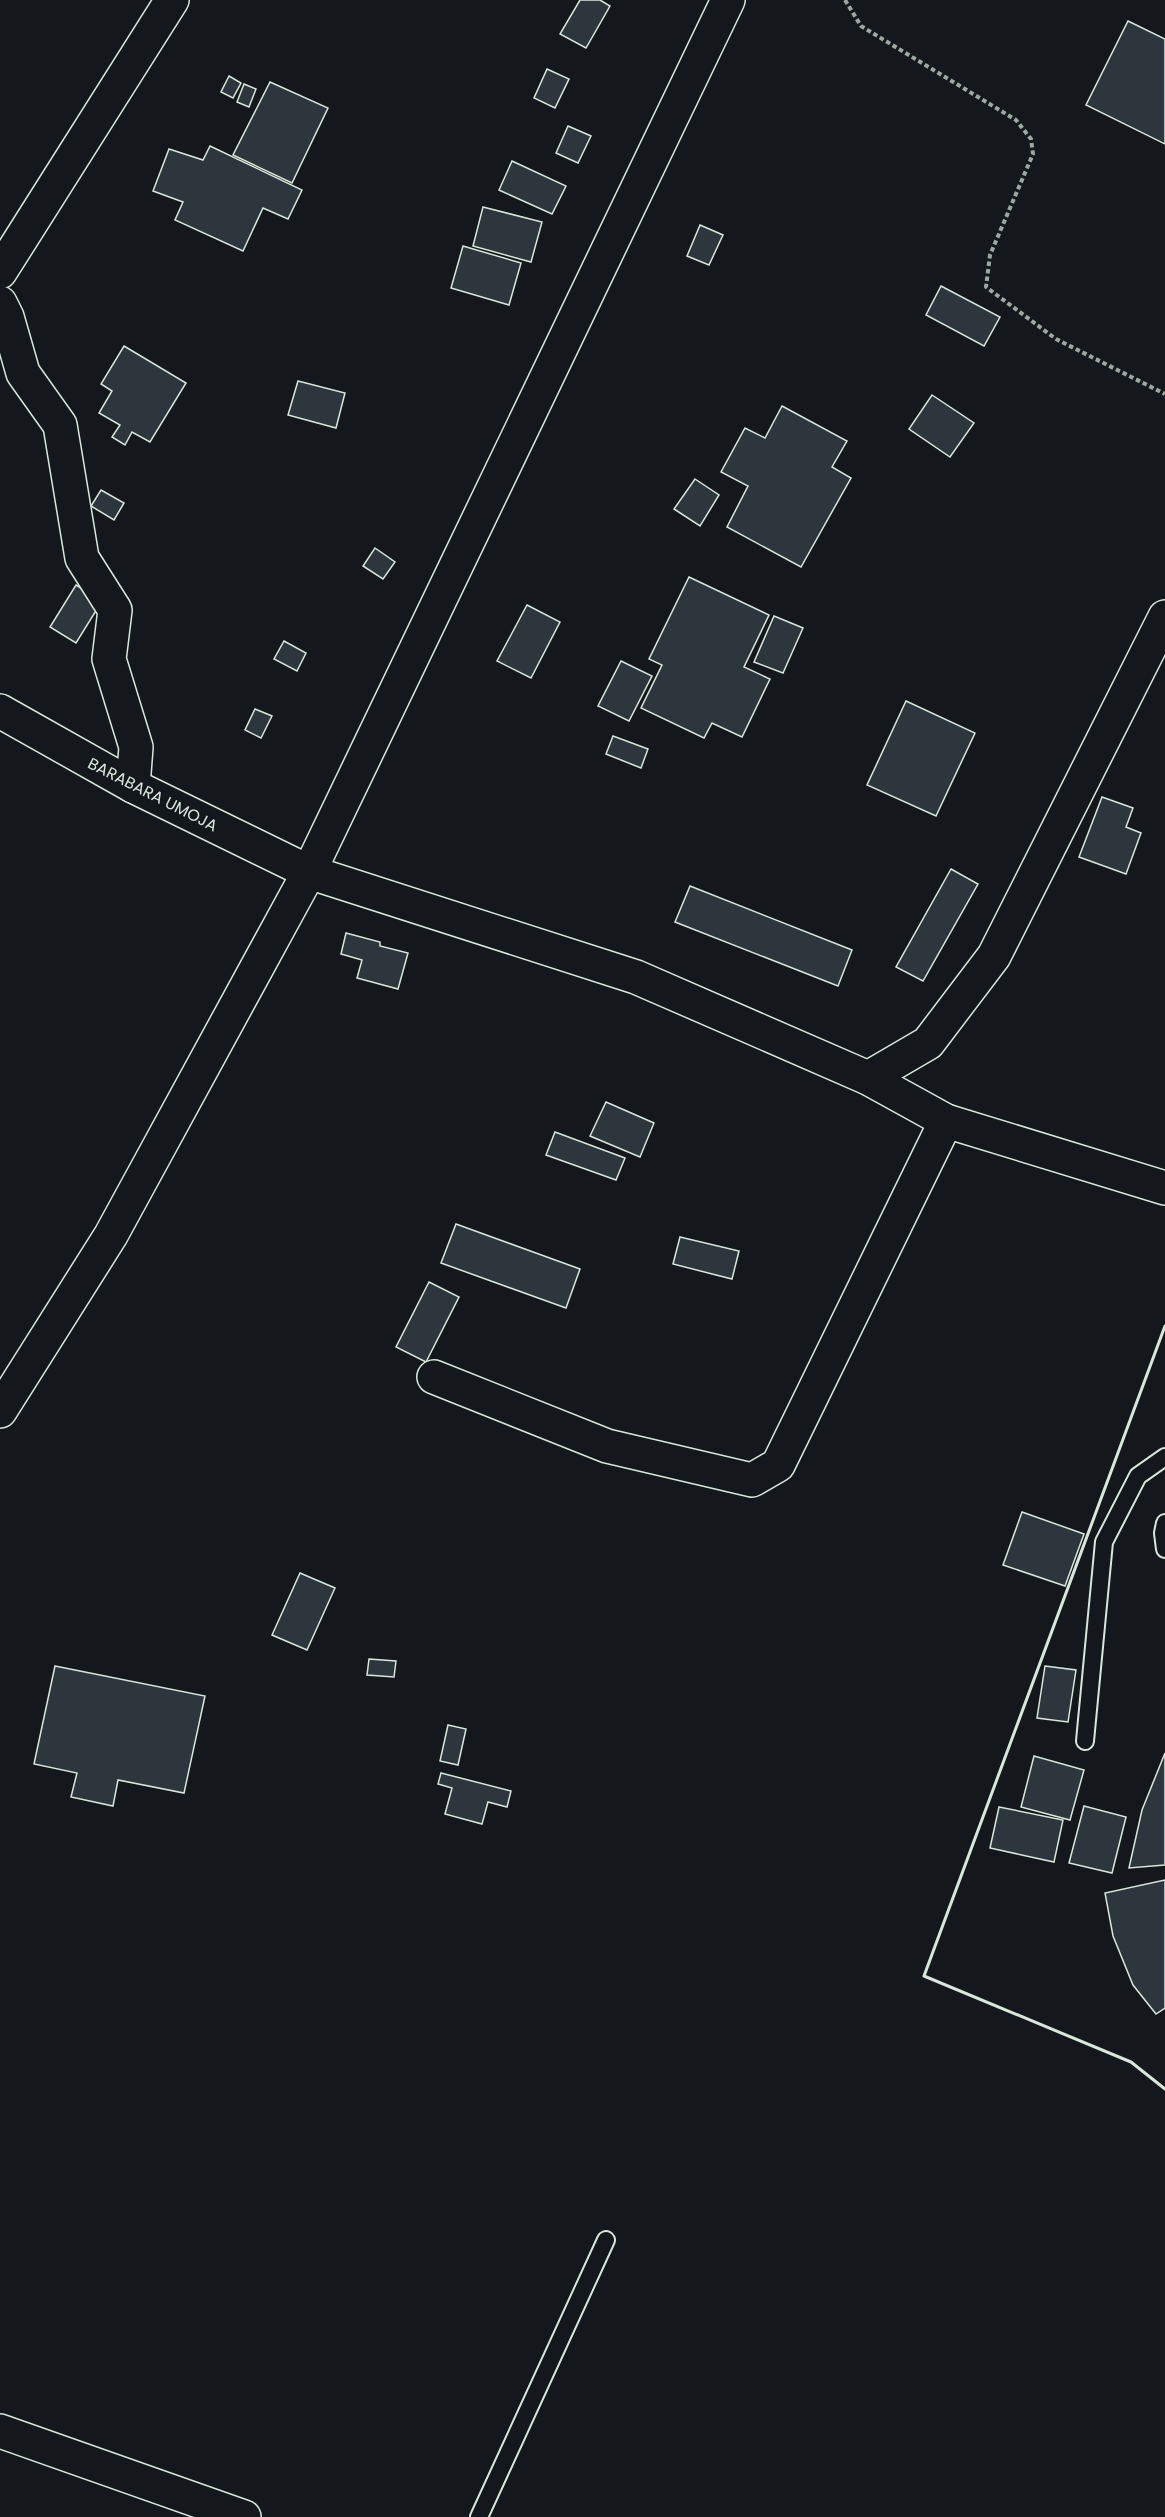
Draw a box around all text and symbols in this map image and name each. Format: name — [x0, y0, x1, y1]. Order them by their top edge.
street label: BARABARA UMOJA — [84, 752, 222, 837]

